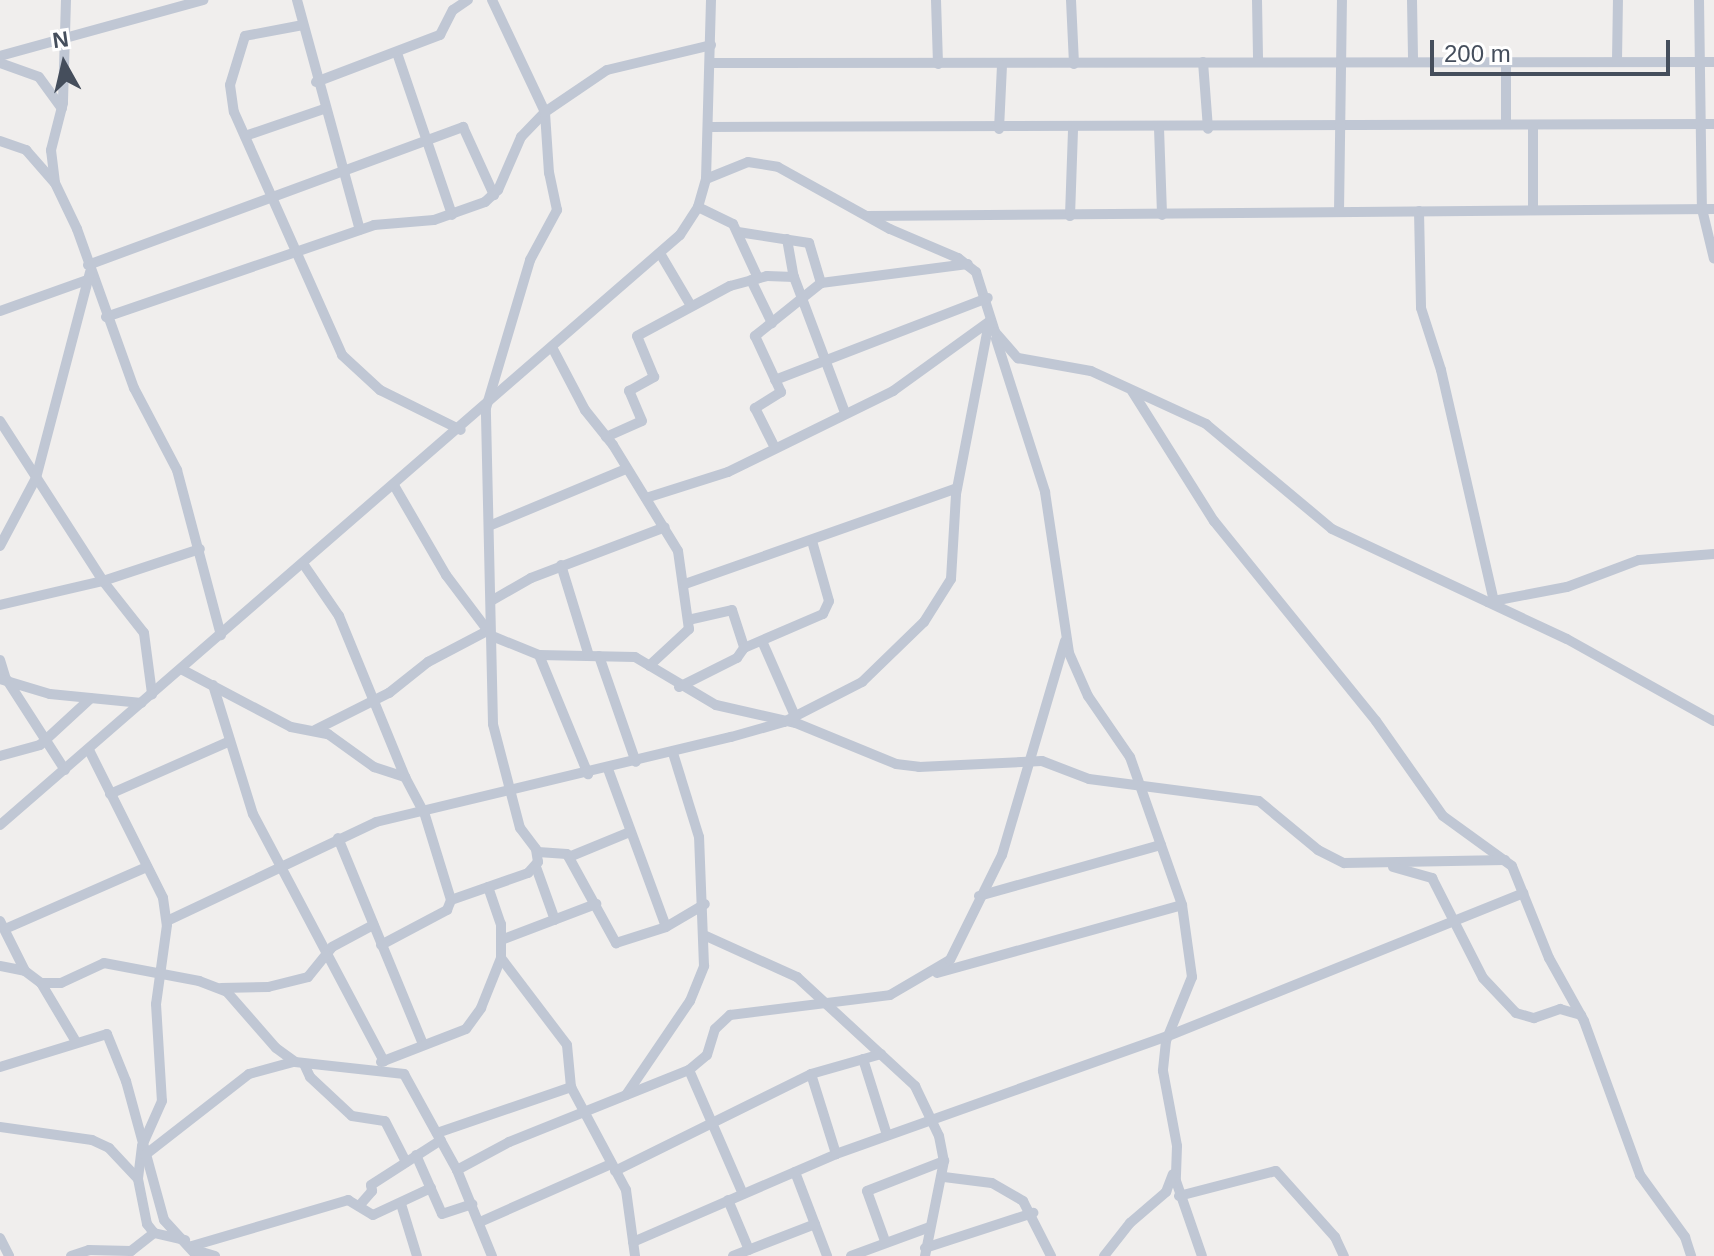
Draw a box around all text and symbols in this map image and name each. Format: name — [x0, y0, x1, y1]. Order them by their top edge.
north arrow — [24, 24, 104, 104]
scale bar — [1434, 24, 1674, 74]
text: N — [51, 26, 70, 53]
text: 200 m — [1444, 40, 1511, 67]

